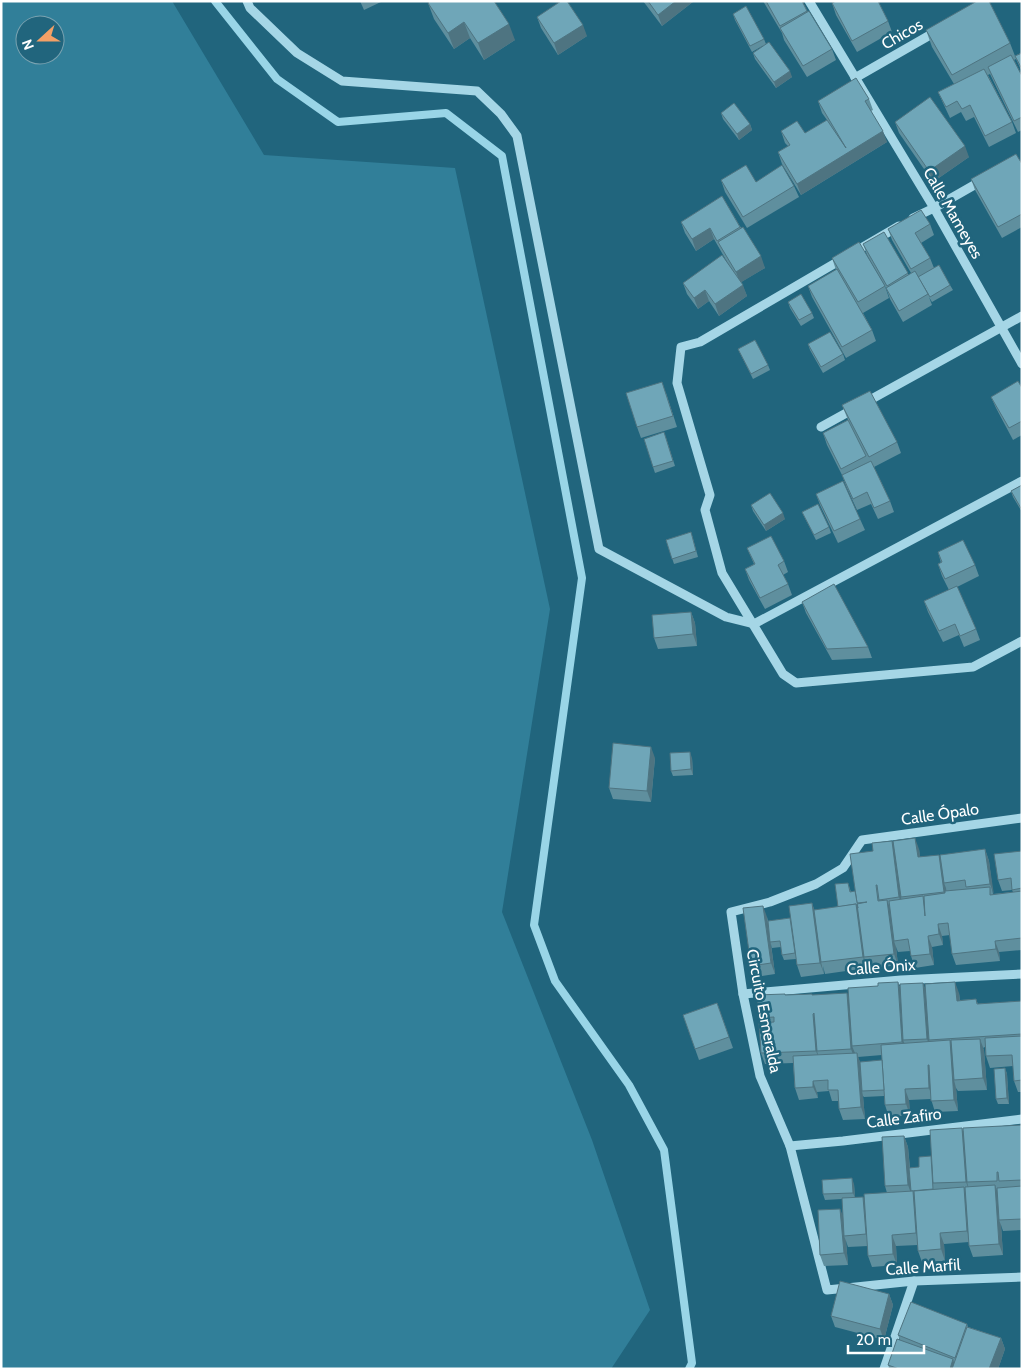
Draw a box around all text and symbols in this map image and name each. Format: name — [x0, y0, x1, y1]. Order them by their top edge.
street label: Chicos — [878, 14, 926, 53]
north arrow — [15, 15, 65, 65]
text: N — [18, 37, 38, 53]
street label: Calle Mameyes — [919, 164, 987, 262]
street label: Calle Ópalo — [900, 799, 980, 829]
street label: Circuito Esmeralda — [743, 947, 785, 1075]
street label: Calle Ónix — [846, 955, 916, 979]
street label: Calle Zafiro — [865, 1104, 943, 1132]
street label: Calle Marfil — [885, 1255, 961, 1279]
scale bar — [848, 1322, 924, 1354]
text: 20 m — [856, 1331, 891, 1349]

